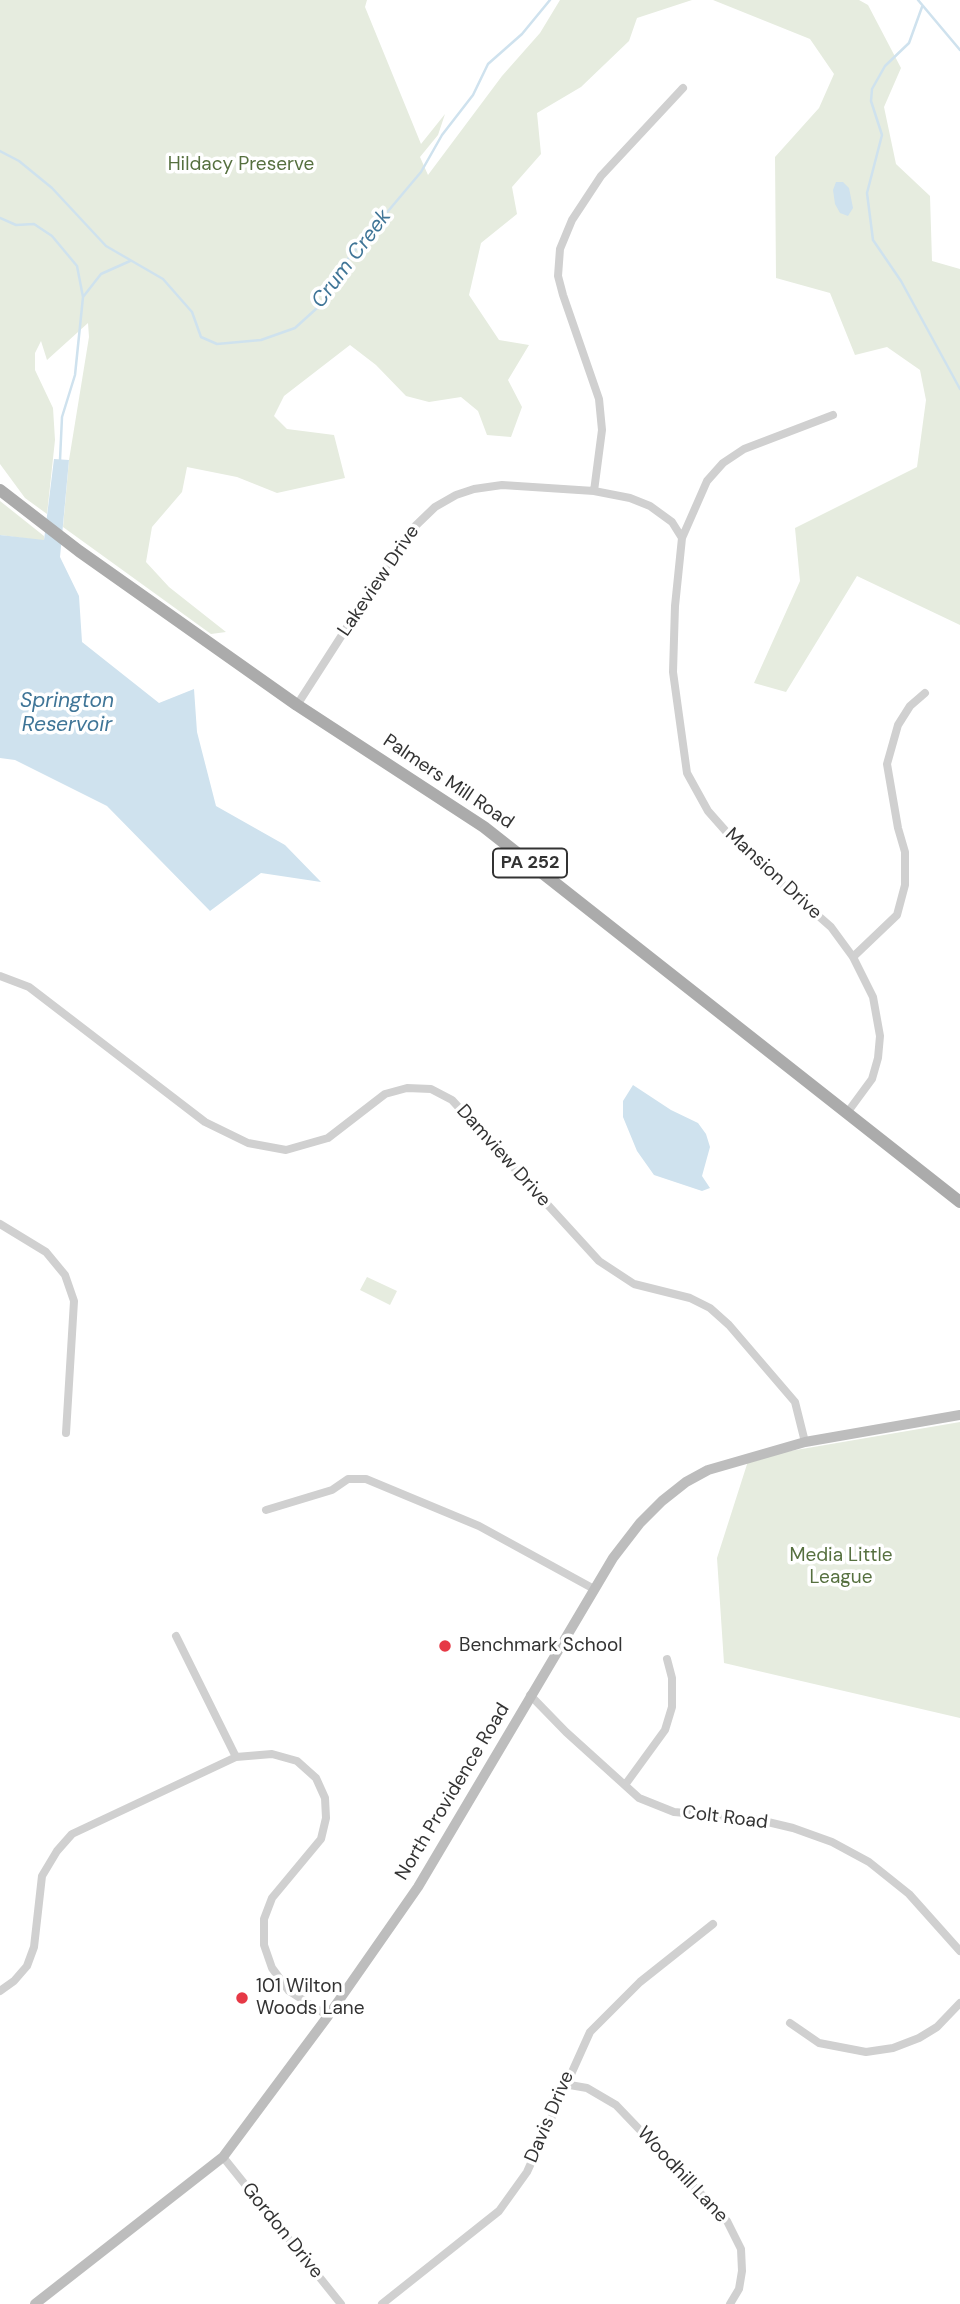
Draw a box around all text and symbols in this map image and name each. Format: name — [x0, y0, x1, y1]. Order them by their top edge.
park label: Hildacy Preserve — [168, 154, 314, 176]
water label: Crum Creek — [307, 205, 397, 313]
street label: Lakeview Drive — [333, 521, 425, 641]
water label: Springton Reservoir — [20, 688, 114, 738]
street label: Palmers Mill Road — [378, 730, 518, 834]
street label: Mansion Drive — [720, 824, 826, 924]
road number: PA 252 — [493, 848, 567, 878]
street label: Damview Drive — [451, 1100, 555, 1212]
park label: Media Little League — [789, 1545, 893, 1589]
place label: Benchmark School — [459, 1635, 622, 1657]
marker: Benchmark School — [437, 1638, 453, 1654]
street label: North Providence Road — [391, 1699, 515, 1885]
street label: Colt Road — [681, 1801, 769, 1835]
place label: 101 Wilton Woods Lane — [256, 1976, 365, 2020]
marker: 101 Wilton Woods Lane — [234, 1990, 250, 2006]
street label: Davis Drive — [521, 2068, 579, 2166]
street label: Woodhill Lane — [632, 2122, 732, 2228]
street label: Gordon Drive — [236, 2179, 328, 2283]

